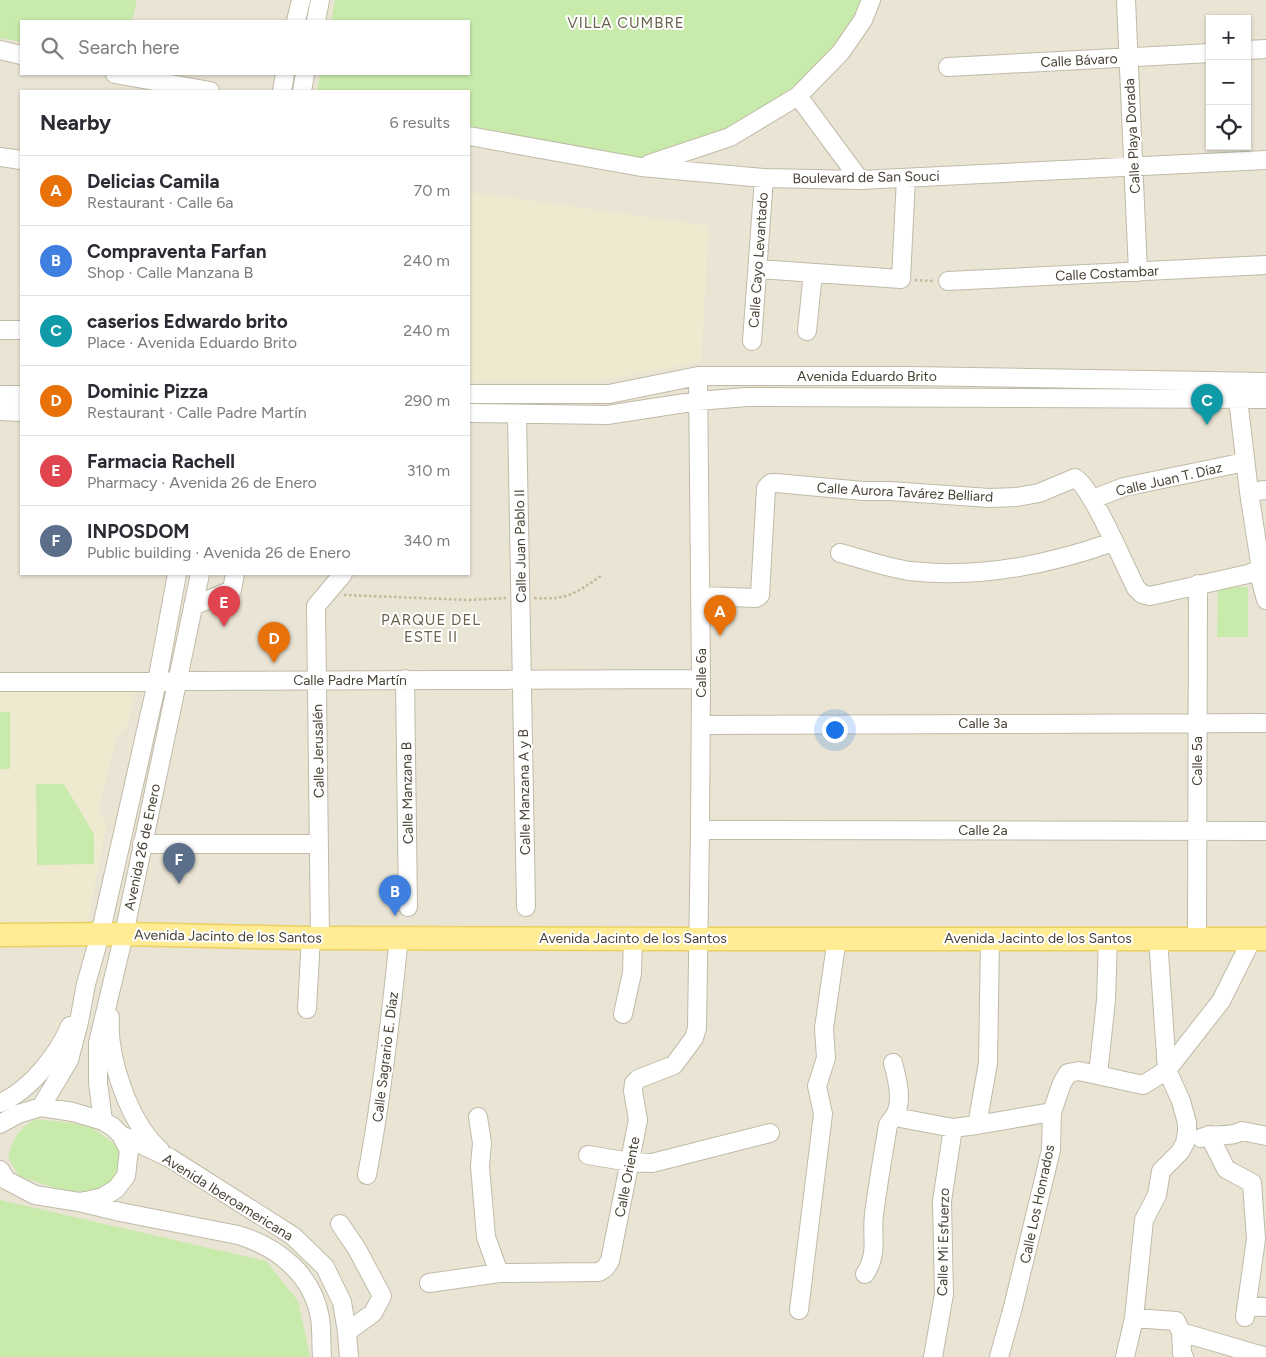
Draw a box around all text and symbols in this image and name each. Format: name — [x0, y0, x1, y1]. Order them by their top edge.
district label: VILLA CUMBRE — [567, 14, 685, 32]
map controls — [1206, 15, 1251, 150]
button: + — [1206, 15, 1251, 60]
search box — [20, 20, 470, 75]
icon: search — [38, 34, 66, 62]
text: Search here — [78, 36, 180, 59]
street label: Calle Bávaro — [1040, 50, 1118, 71]
button: − — [1206, 60, 1251, 105]
street label: Calle Playa Dorada — [1121, 78, 1144, 194]
button: locate — [1206, 105, 1251, 150]
text: Nearby — [40, 110, 111, 135]
text: 6 results — [389, 113, 450, 132]
street label: Boulevard de San Souci — [792, 168, 940, 187]
text: Delicias Camila — [87, 170, 220, 193]
text: A — [50, 181, 62, 200]
text: 70 m — [414, 181, 450, 200]
street label: Calle Cayo Levantado — [745, 192, 772, 328]
text: Restaurant · Calle 6a — [87, 193, 233, 212]
text: Compraventa Farfan — [87, 240, 266, 263]
text: B — [51, 251, 61, 270]
text: 240 m — [403, 251, 450, 270]
street label: Calle Costambar — [1055, 262, 1159, 285]
text: Shop · Calle Manzana B — [87, 263, 253, 282]
text: caserios Edwardo brito — [87, 310, 288, 333]
text: C — [50, 321, 62, 340]
text: 240 m — [403, 321, 450, 340]
text: Place · Avenida Eduardo Brito — [87, 333, 297, 352]
street label: Avenida Eduardo Brito — [797, 368, 937, 385]
text: Dominic Pizza — [87, 380, 208, 403]
pin: C — [1191, 384, 1223, 425]
text: D — [50, 391, 62, 410]
text: 290 m — [404, 391, 450, 410]
text: Restaurant · Calle Padre Martín — [87, 403, 307, 422]
text: Farmacia Rachell — [87, 450, 235, 473]
street label: Calle Juan T. Díaz — [1114, 459, 1224, 500]
text: E — [51, 461, 61, 480]
text: 310 m — [407, 461, 450, 480]
text: Pharmacy · Avenida 26 de Enero — [87, 473, 317, 492]
street label: Calle Aurora Tavárez Belliard — [816, 479, 994, 506]
street label: Calle Juan Pablo II — [511, 489, 530, 603]
text: INPOSDOM — [87, 520, 190, 543]
text: F — [52, 531, 60, 550]
text: 340 m — [404, 531, 450, 550]
text: Public building · Avenida 26 de Enero — [87, 543, 351, 562]
pin: E — [208, 586, 240, 627]
pin: A — [704, 595, 736, 636]
district label: PARQUE DEL ESTE II — [381, 611, 481, 646]
pin: D — [258, 622, 290, 663]
street label: Calle 6a — [693, 648, 710, 698]
street label: Calle Padre Martín — [293, 672, 407, 689]
street label: Calle Jerusalén — [309, 704, 328, 798]
street label: Calle 3a — [958, 715, 1008, 732]
your location — [822, 717, 848, 743]
street label: Calle Manzana A y B — [515, 729, 534, 855]
street label: Calle 5a — [1189, 736, 1206, 786]
street label: Calle Manzana B — [398, 742, 417, 844]
street label: Avenida 26 de Enero — [121, 782, 164, 912]
street label: Calle 2a — [958, 822, 1008, 839]
pin: F — [163, 843, 195, 884]
pin: B — [379, 875, 411, 916]
street label: Avenida Jacinto de los Santos — [134, 926, 322, 947]
street label: Avenida Jacinto de los Santos — [539, 930, 727, 947]
street label: Avenida Jacinto de los Santos — [944, 930, 1132, 947]
street label: Calle Sagrario E. Díaz — [369, 991, 402, 1123]
street label: Calle Oriente — [611, 1135, 644, 1219]
street label: Calle Los Honrados — [1017, 1143, 1058, 1265]
street label: Avenida Iberoamericana — [159, 1150, 296, 1245]
street label: Calle Mi Esfuerzo — [934, 1188, 953, 1296]

